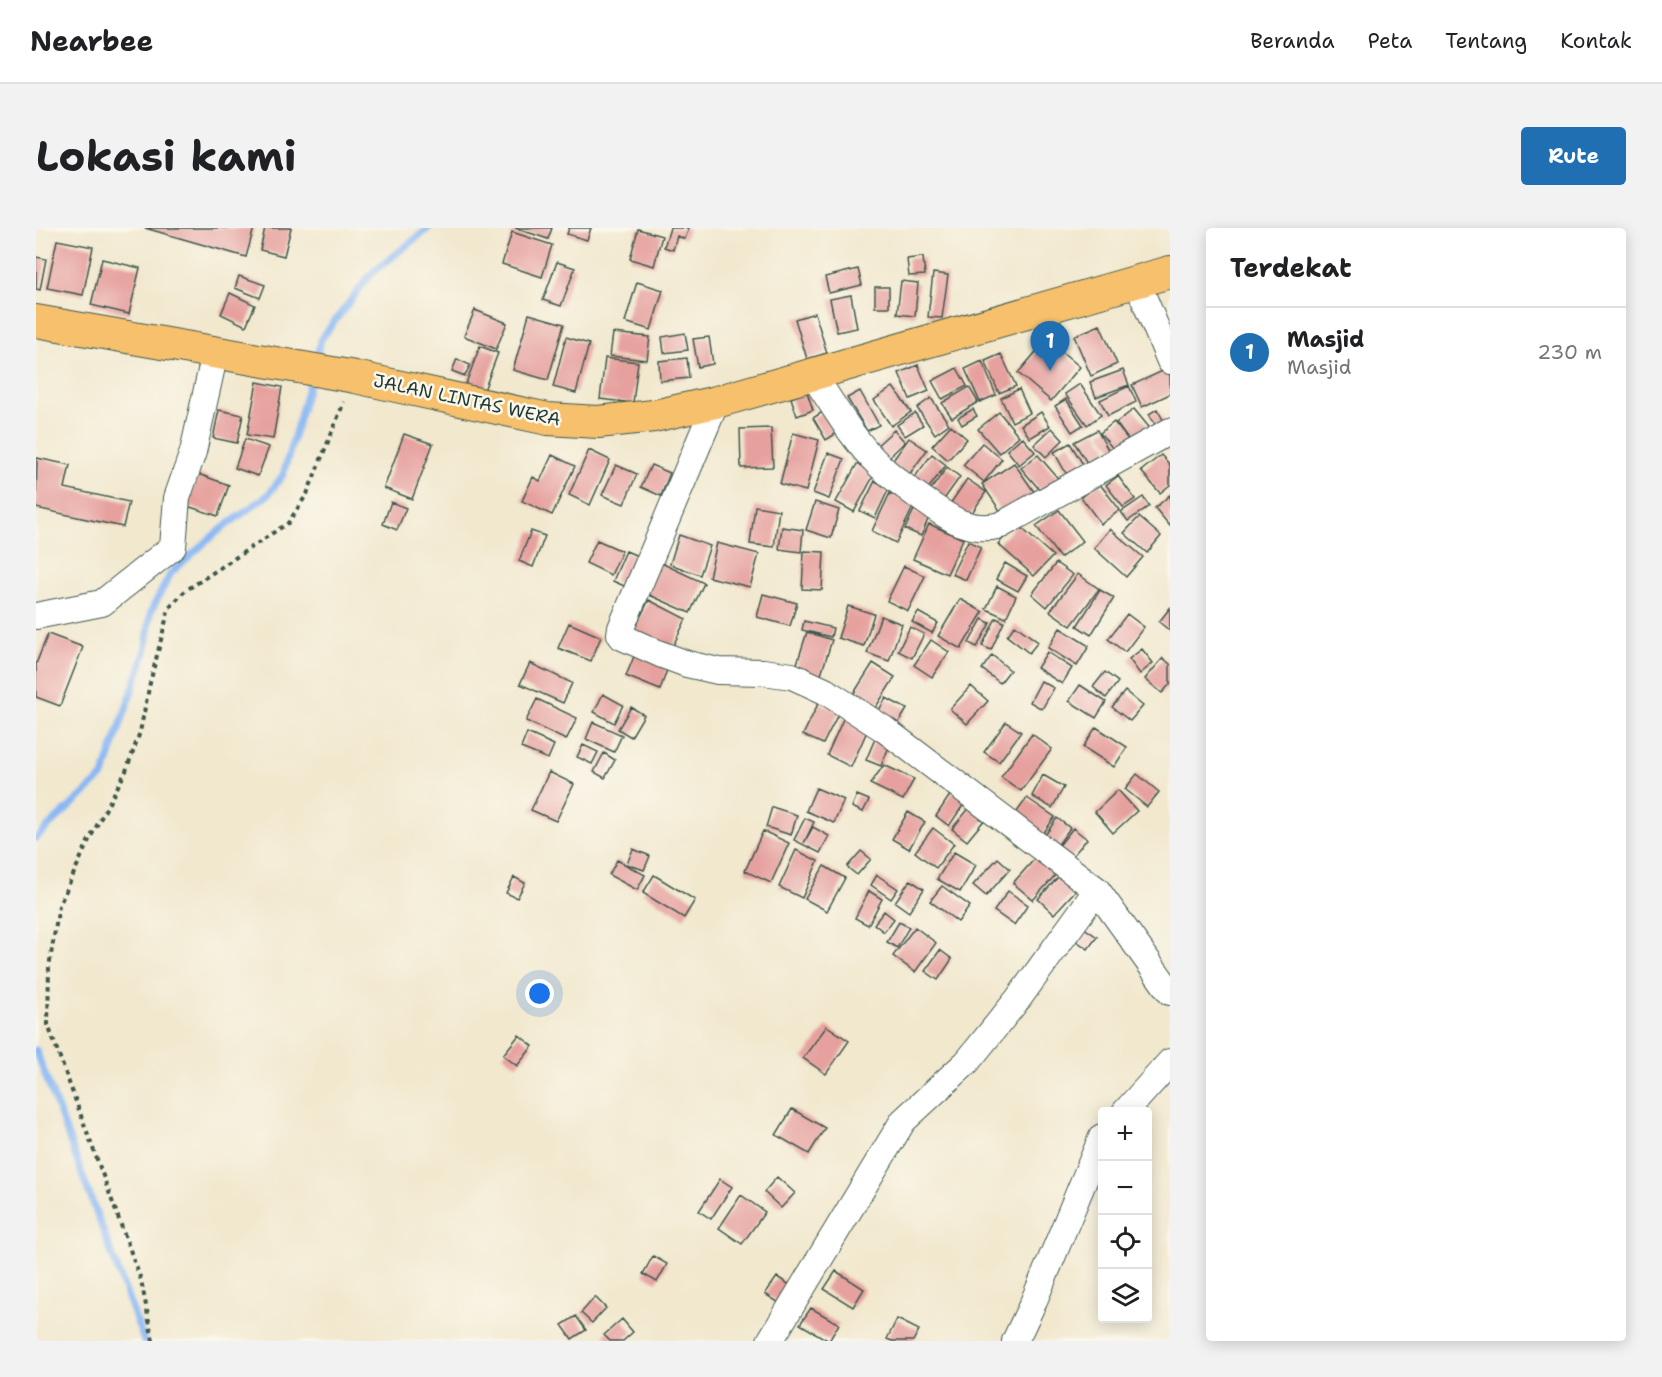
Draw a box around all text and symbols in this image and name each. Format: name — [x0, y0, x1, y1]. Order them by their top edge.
text: Nearbee — [30, 22, 153, 60]
text: Beranda — [1250, 27, 1335, 55]
text: Peta — [1368, 27, 1412, 55]
text: Tentang — [1445, 27, 1527, 55]
text: Kontak — [1560, 27, 1632, 55]
button: Rute — [1521, 127, 1626, 185]
text: Lokasi kami — [36, 128, 297, 184]
text: Terdekat — [1230, 250, 1352, 285]
pin: 1 — [1030, 322, 1070, 371]
text: Masjid — [1287, 325, 1365, 354]
text: 1 — [1245, 339, 1254, 365]
text: 230 m — [1537, 339, 1602, 365]
text: Masjid — [1287, 354, 1351, 380]
street label: JALAN LINTAS WERA — [371, 368, 563, 432]
your location — [525, 979, 554, 1008]
map controls — [1098, 1107, 1152, 1323]
button: + — [1098, 1107, 1152, 1161]
button: − — [1098, 1161, 1152, 1215]
button: locate — [1098, 1215, 1152, 1269]
button: layers — [1098, 1269, 1152, 1323]

